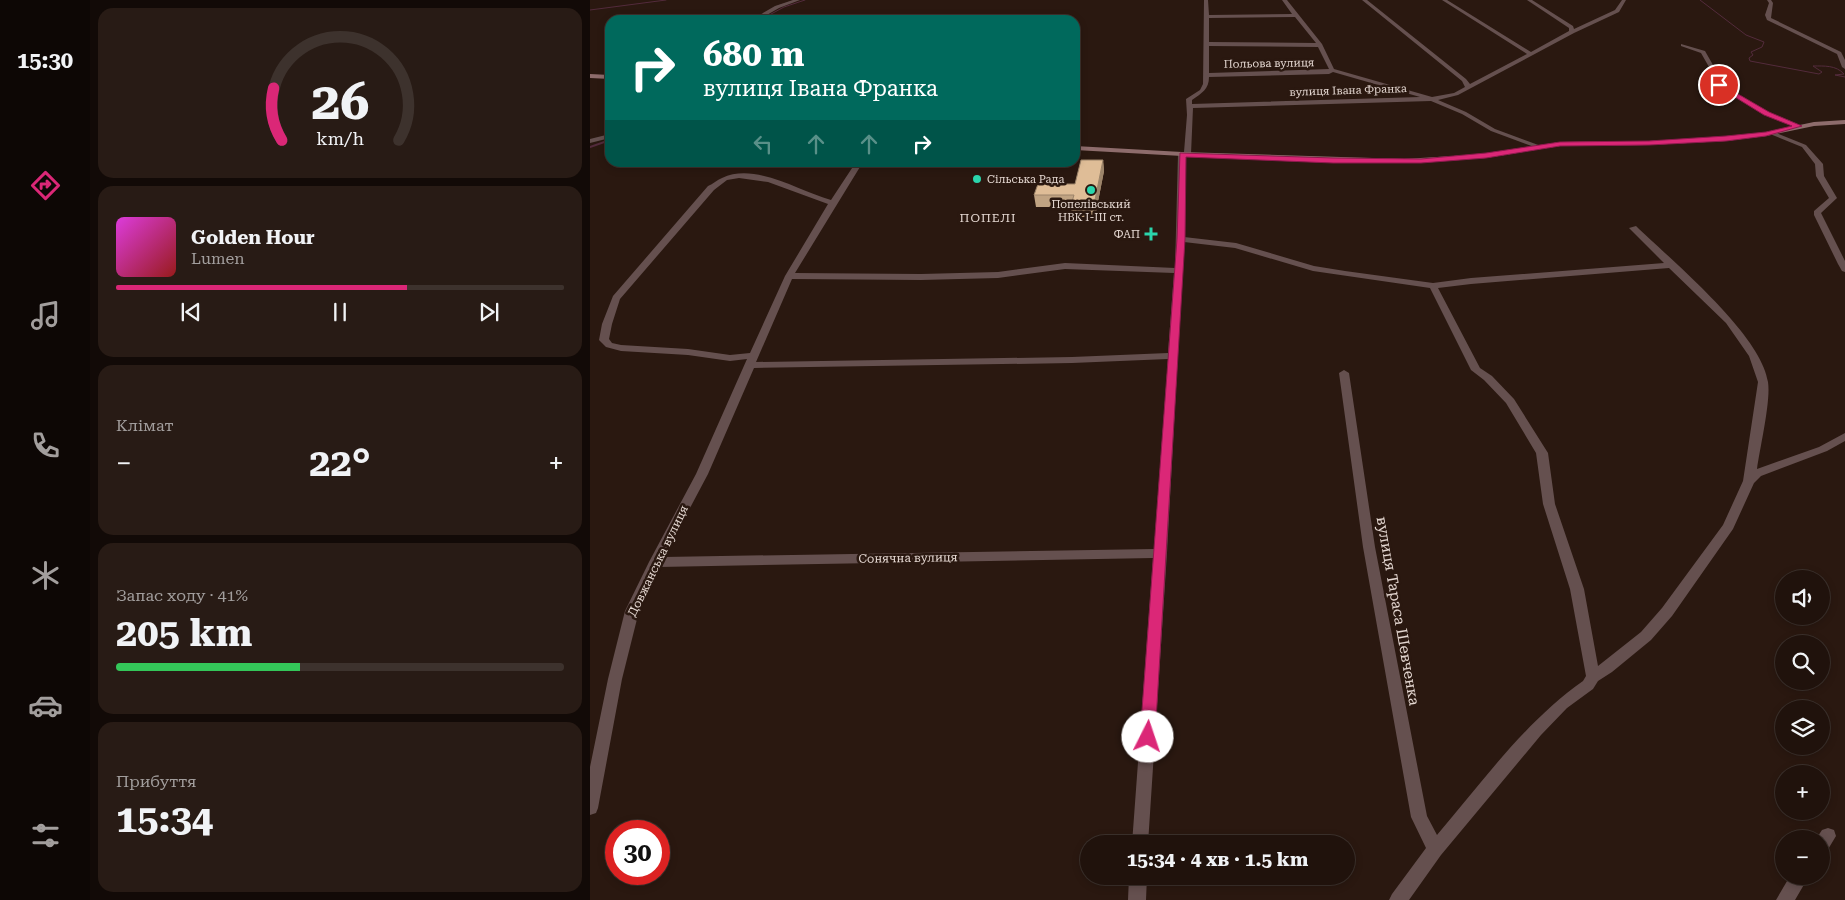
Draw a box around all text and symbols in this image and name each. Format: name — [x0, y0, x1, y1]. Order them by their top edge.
text: 680 m — [703, 34, 804, 75]
icon: right — [620, 35, 685, 100]
text: 15:30 — [17, 48, 73, 73]
street label: Польова вулиця — [1224, 56, 1314, 71]
pin — [1698, 64, 1740, 106]
text: 26 — [311, 71, 369, 132]
icon: arrive — [1705, 71, 1733, 99]
text: вулиця Івана Франка — [703, 76, 938, 101]
street label: вулиця Івана Франка — [1289, 82, 1407, 99]
text: km/h — [316, 128, 364, 149]
icon: left — [749, 130, 777, 158]
icon: ahead — [802, 130, 830, 158]
icon: ahead — [855, 130, 883, 158]
icon: right — [908, 130, 936, 158]
icon: directions — [28, 168, 63, 203]
marker: Сільська Рада — [971, 173, 983, 185]
place label: Сільська Рада — [987, 173, 1064, 186]
marker: Попелівський НВК І-ІІІ ст. — [1085, 184, 1097, 196]
place label: Попелівський НВК І-ІІІ ст. — [1051, 198, 1131, 224]
district label: ПОПЕЛІ — [960, 211, 1017, 225]
text: Golden Hour — [191, 226, 315, 249]
marker: ФАП — [1144, 227, 1158, 241]
place label: ФАП — [1114, 228, 1140, 241]
text: Lumen — [191, 249, 245, 268]
icon: music — [28, 298, 63, 333]
icon: previous — [177, 298, 205, 326]
icon: pause — [326, 298, 354, 326]
icon: next — [475, 298, 503, 326]
text: Клімат — [116, 416, 174, 435]
icon: phone — [28, 428, 63, 463]
text: 22° — [309, 441, 371, 485]
text: − — [116, 447, 132, 480]
text: + — [548, 447, 564, 480]
street label: Довжанська вулиця — [625, 503, 691, 619]
street label: вулиця Тараса Шевченка — [1373, 515, 1423, 707]
street label: Сонячна вулиця — [858, 550, 958, 566]
icon: climate — [28, 558, 63, 593]
map controls — [1775, 570, 1830, 885]
button: sound — [1775, 570, 1830, 625]
text: Запас ходу · 41% — [116, 586, 248, 605]
text: 205 km — [116, 611, 252, 655]
button: search — [1775, 635, 1830, 690]
icon: car — [28, 688, 63, 723]
button: layers — [1775, 700, 1830, 755]
position arrow — [1121, 710, 1173, 762]
button: + — [1775, 765, 1830, 820]
text: Прибуття — [116, 772, 196, 791]
text: 15:34 — [116, 797, 213, 841]
icon: filters — [28, 818, 63, 853]
speed limit sign: 30 — [605, 820, 670, 885]
button: − — [1775, 830, 1830, 885]
text: 15:34 · 4 хв · 1.5 km — [1127, 848, 1308, 871]

